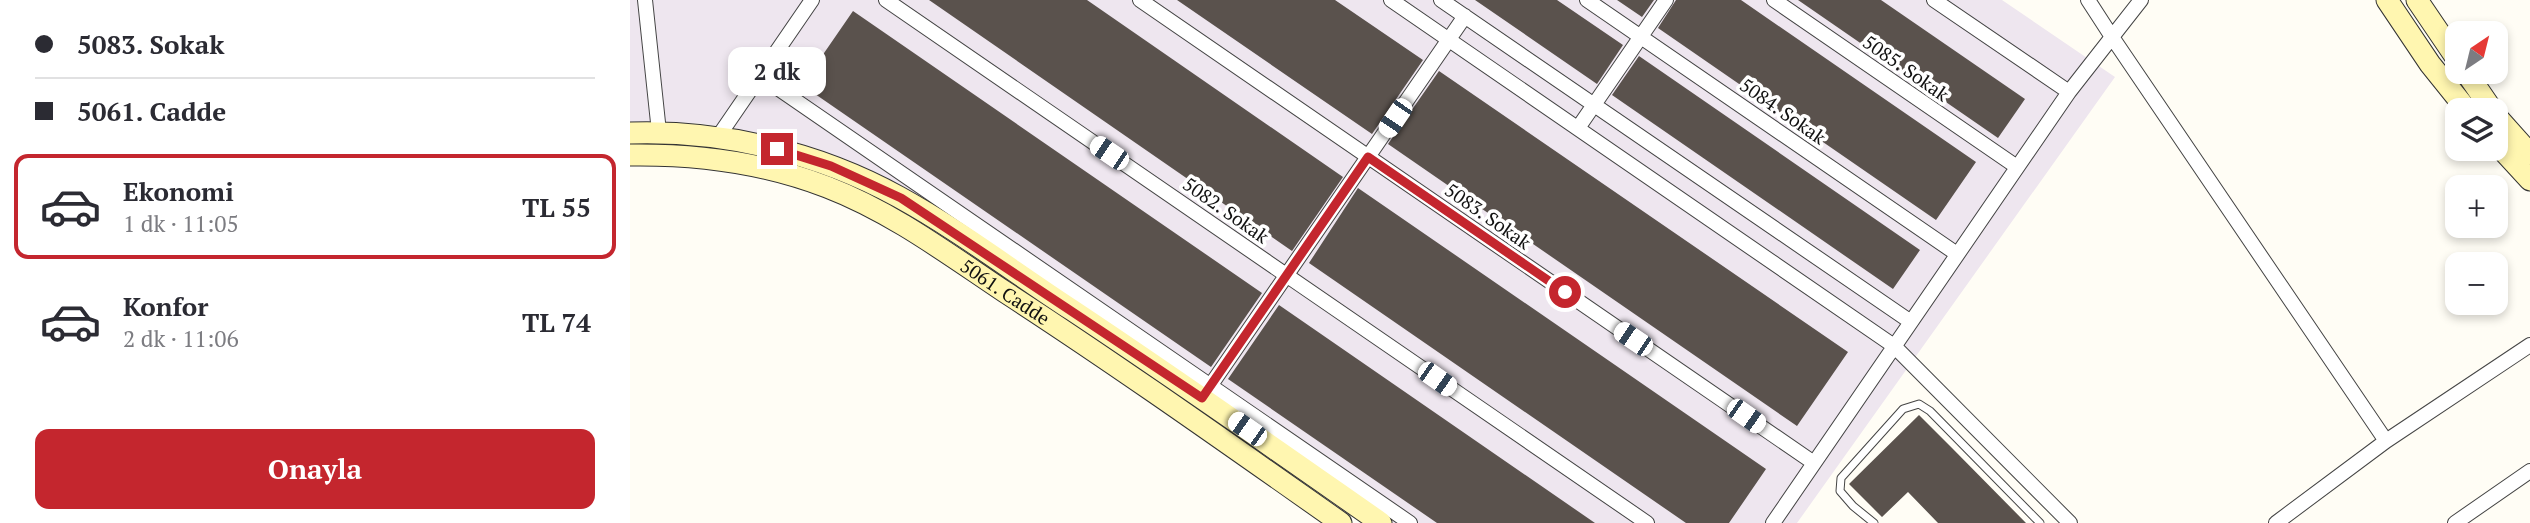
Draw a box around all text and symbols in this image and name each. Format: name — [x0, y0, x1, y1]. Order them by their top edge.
north arrow — [2445, 21, 2508, 84]
map controls — [2445, 21, 2508, 315]
text: 5083. Sokak — [77, 27, 224, 61]
street label: 5085. Sokak — [1858, 29, 1954, 106]
callout: 2 dk — [728, 47, 826, 96]
text: 2 dk — [754, 56, 800, 87]
street label: 5084. Sokak — [1735, 72, 1831, 149]
text: 5061. Cadde — [77, 94, 226, 128]
car — [1375, 95, 1416, 141]
button: layers — [2445, 98, 2508, 161]
route end — [761, 133, 793, 165]
car — [1086, 133, 1133, 173]
street label: 5082. Sokak — [1178, 171, 1274, 248]
text: Ekonomi — [123, 174, 234, 208]
icon: car — [39, 175, 102, 238]
button: + — [2445, 175, 2508, 238]
street label: 5083. Sokak — [1440, 177, 1536, 254]
text: TL 55 — [522, 190, 591, 224]
text: 1 dk · 11:05 — [123, 208, 239, 239]
button: − — [2445, 252, 2508, 315]
street label: 5061. Cadde — [956, 253, 1055, 330]
route start — [1549, 276, 1581, 308]
text: Konfor — [123, 289, 208, 323]
icon: car — [39, 290, 102, 353]
text: TL 74 — [522, 305, 591, 339]
car — [1610, 319, 1657, 359]
text: 2 dk · 11:06 — [123, 323, 239, 354]
car — [1414, 358, 1461, 400]
car — [1723, 395, 1770, 437]
car — [1224, 408, 1271, 450]
button: Onayla — [35, 429, 595, 509]

